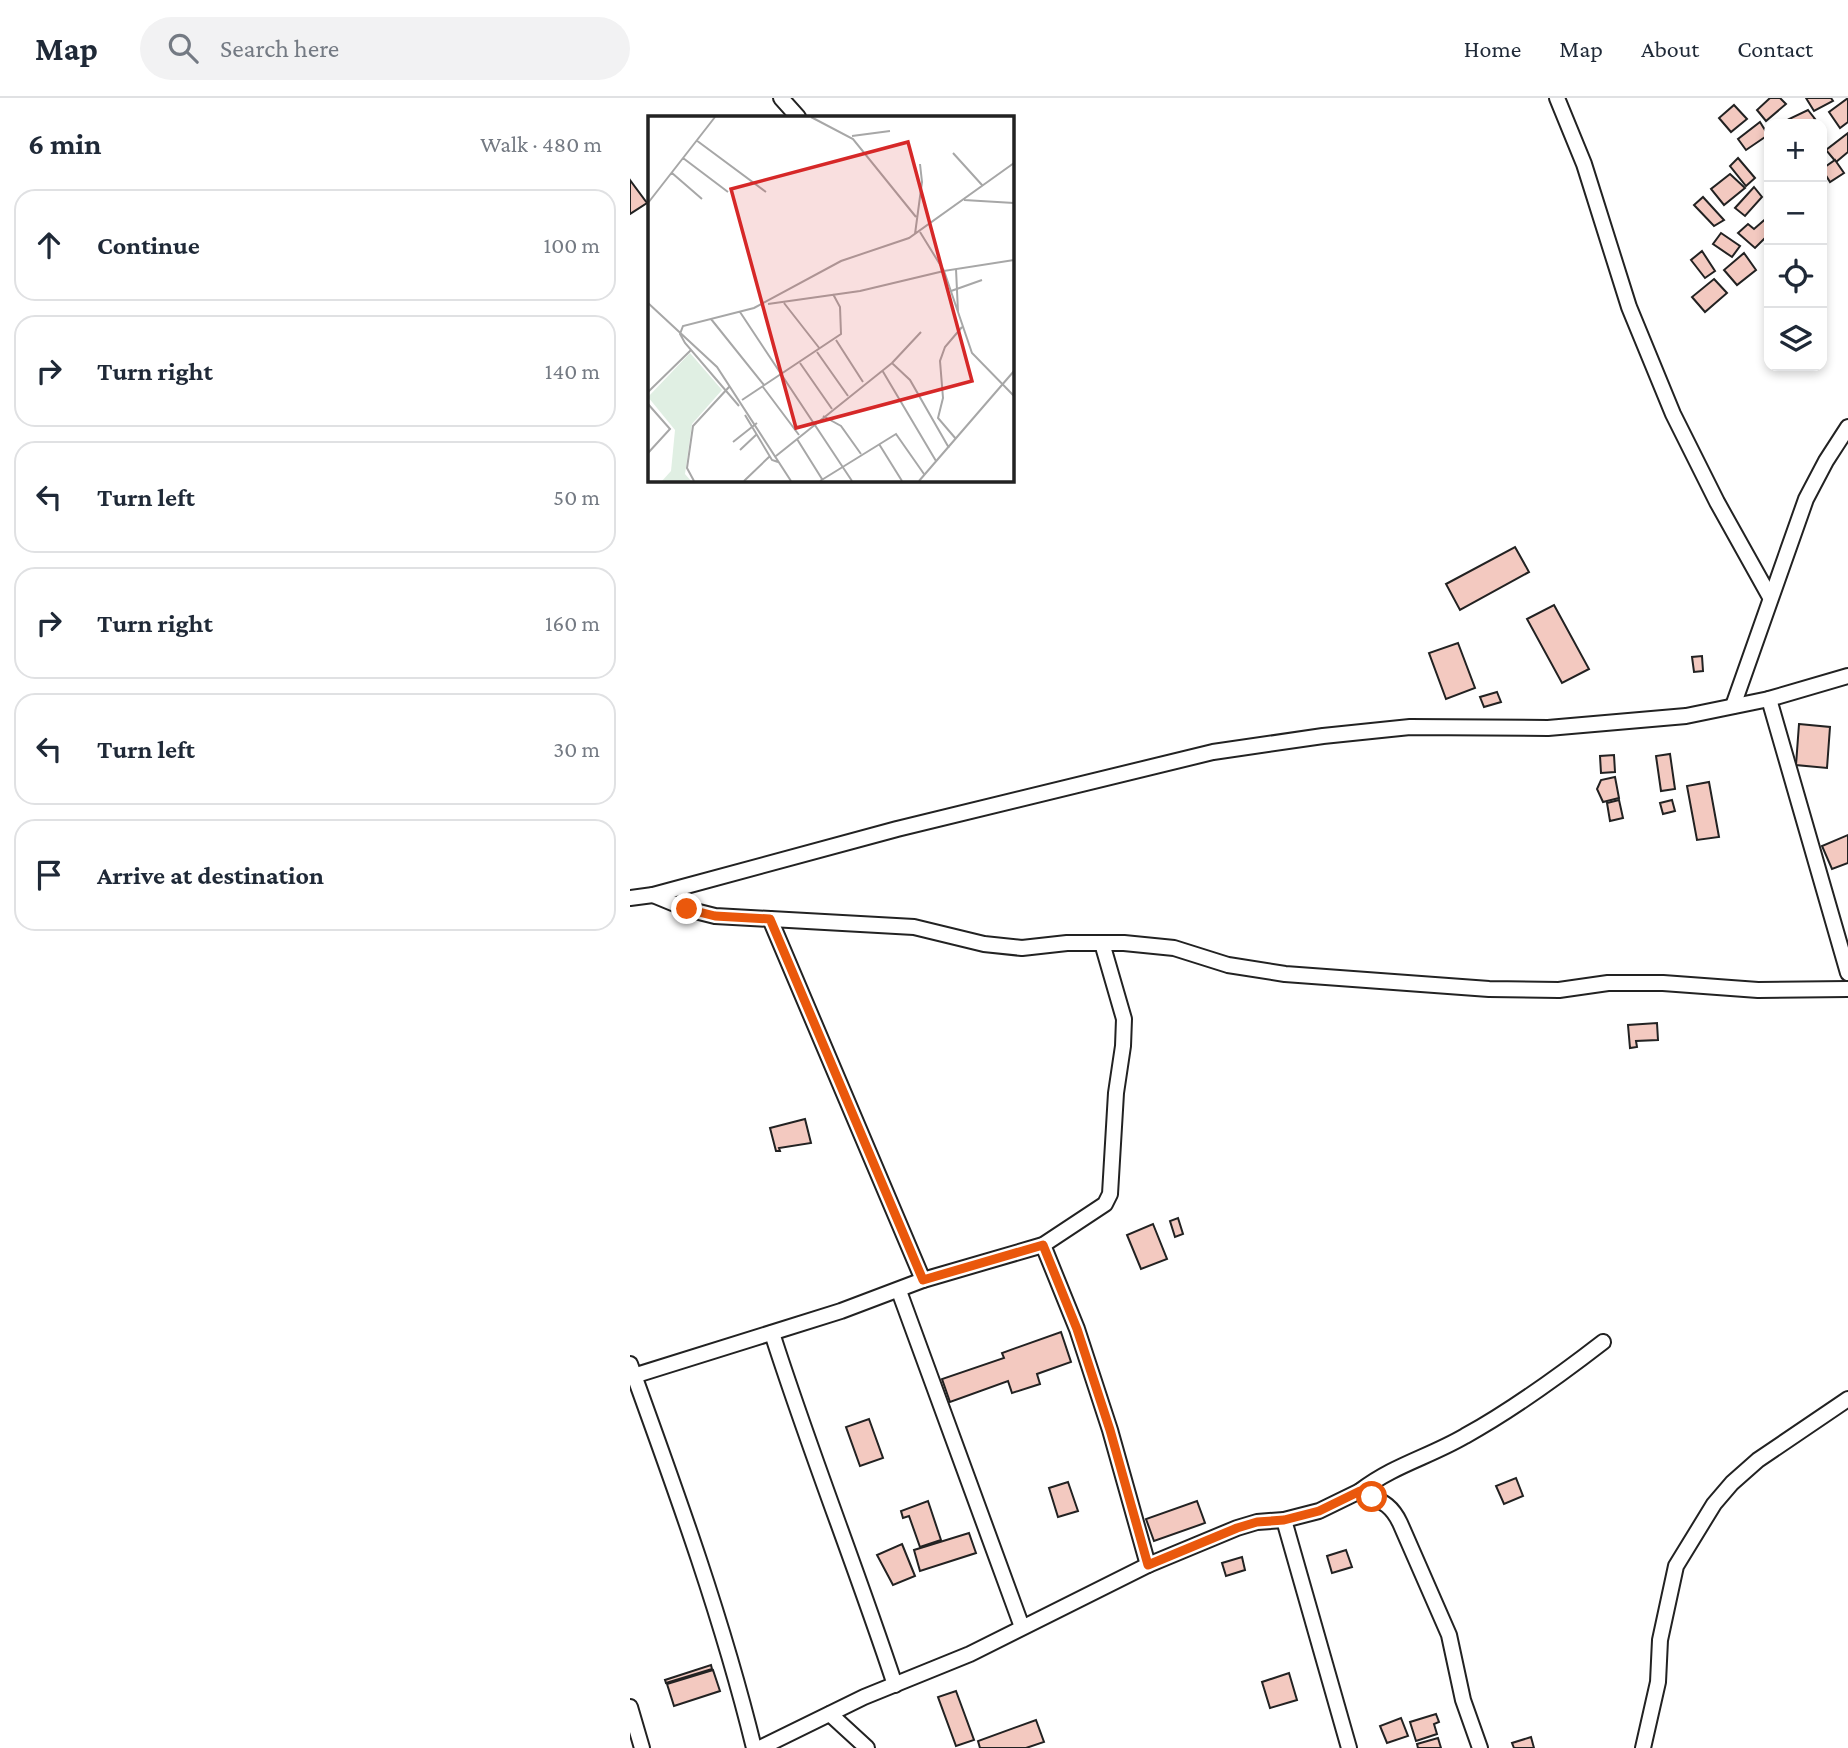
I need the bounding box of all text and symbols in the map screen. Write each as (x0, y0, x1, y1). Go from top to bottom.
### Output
search box (140, 17, 630, 80)
icon: search (164, 29, 202, 67)
text: Map (35, 30, 98, 67)
text: Search here (220, 34, 339, 63)
text: Home (1464, 35, 1521, 62)
text: Map (1559, 35, 1603, 62)
text: About (1641, 35, 1699, 62)
text: Contact (1737, 35, 1813, 62)
inset map (648, 116, 1013, 481)
map controls (1764, 119, 1827, 371)
button: + (1764, 119, 1827, 182)
text: 6 min (28, 127, 101, 160)
text: Walk · 480 m (480, 131, 602, 157)
button: − (1764, 182, 1827, 245)
icon: ahead (30, 226, 68, 264)
text: Continue (97, 231, 200, 260)
text: 100 m (544, 232, 600, 258)
button: locate (1764, 245, 1827, 308)
button: layers (1764, 308, 1827, 371)
icon: right (30, 352, 68, 390)
text: Turn right (97, 357, 213, 386)
text: 140 m (545, 358, 600, 384)
icon: left (30, 478, 68, 516)
text: Turn left (97, 483, 195, 512)
text: 50 m (553, 484, 600, 510)
icon: right (30, 604, 68, 642)
text: Turn right (97, 609, 213, 638)
text: 160 m (545, 610, 600, 636)
icon: left (30, 730, 68, 768)
text: Turn left (97, 735, 195, 764)
text: 30 m (553, 736, 600, 762)
icon: arrive (30, 856, 68, 894)
text: Arrive at destination (97, 861, 324, 890)
route end (671, 893, 702, 924)
route start (1356, 1481, 1387, 1512)

